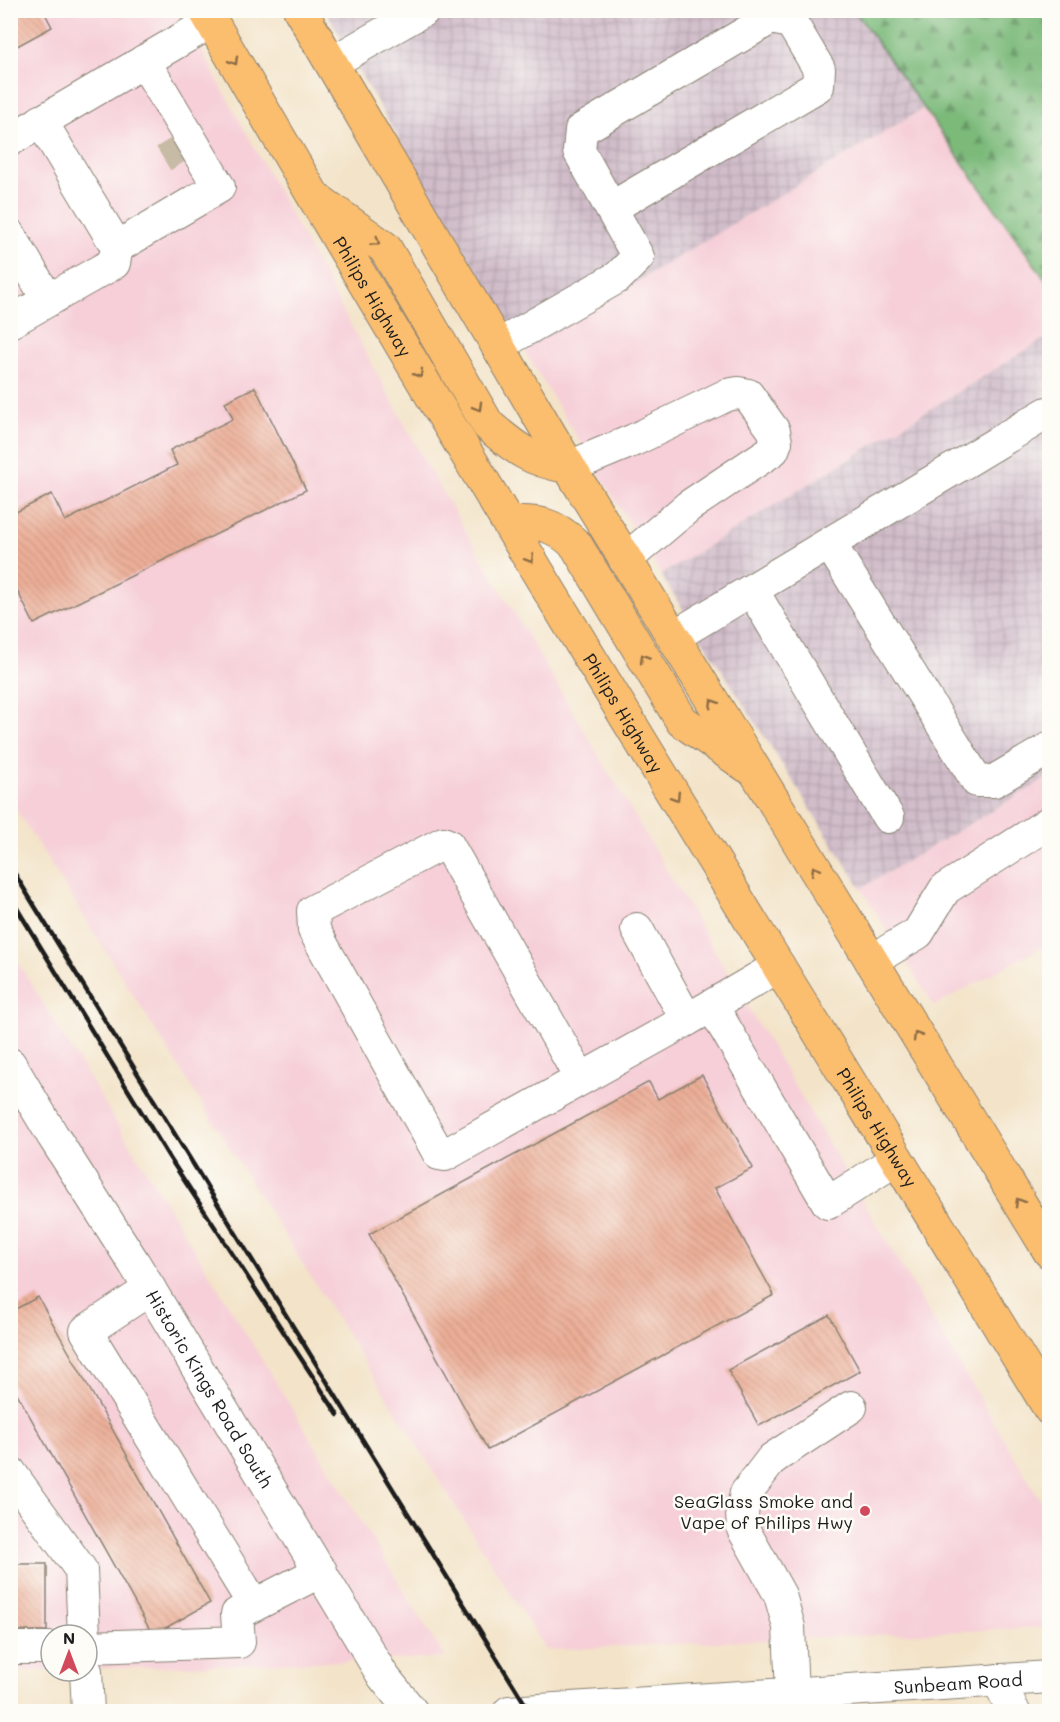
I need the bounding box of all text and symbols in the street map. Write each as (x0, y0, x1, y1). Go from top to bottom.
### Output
one-way arrow (227, 55, 239, 65)
street label: Philips Highway (328, 232, 418, 361)
one-way arrow (370, 235, 381, 246)
one-way arrow (411, 368, 423, 378)
one-way arrow (471, 401, 482, 411)
one-way arrow (523, 553, 535, 563)
street label: Philips Highway (578, 649, 669, 777)
one-way arrow (639, 654, 651, 664)
one-way arrow (709, 699, 721, 709)
one-way arrow (668, 791, 680, 801)
one-way arrow (811, 866, 823, 876)
one-way arrow (913, 1032, 925, 1042)
street label: Philips Highway (832, 1063, 923, 1191)
one-way arrow (1014, 1198, 1026, 1208)
street label: Historic Kings Road South (141, 1285, 279, 1492)
place label: SeaGlass Smoke and Vape of Philips Hwy (674, 1489, 853, 1534)
marker: SeaGlass Smoke and Vape of Philips Hwy (858, 1504, 872, 1518)
north arrow (39, 1623, 99, 1683)
text: N (63, 1627, 75, 1648)
street label: Sunbeam Road (893, 1667, 1023, 1699)

